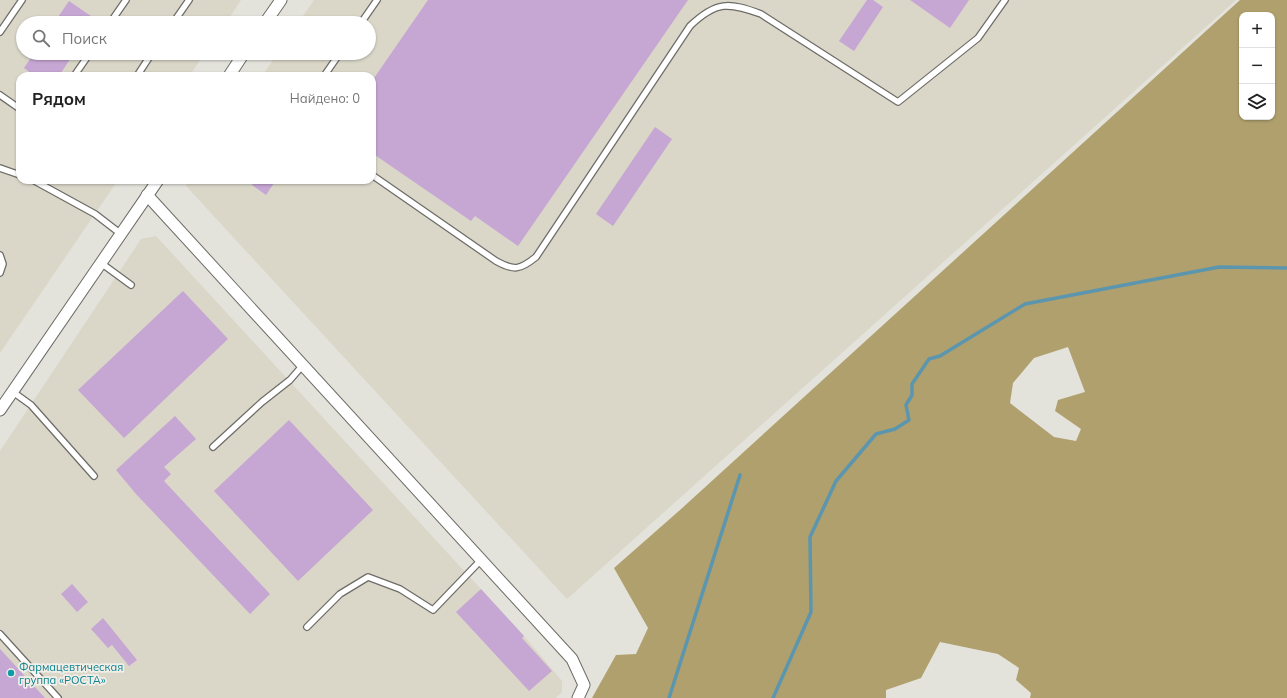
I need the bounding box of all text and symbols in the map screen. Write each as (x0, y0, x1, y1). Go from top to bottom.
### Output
map controls (1239, 12, 1275, 120)
button: + (1239, 12, 1275, 48)
search box (16, 16, 376, 60)
icon: search (30, 27, 52, 49)
text: Поиск (62, 29, 107, 48)
button: − (1239, 48, 1275, 84)
button: layers (1239, 84, 1275, 120)
text: Рядом (32, 88, 86, 109)
text: Найдено: 0 (290, 90, 360, 106)
place label: Фармацевтическая группа «РОСТА» (19, 660, 123, 687)
marker: Фармацевтическая группа «РОСТА» (6, 668, 16, 678)

